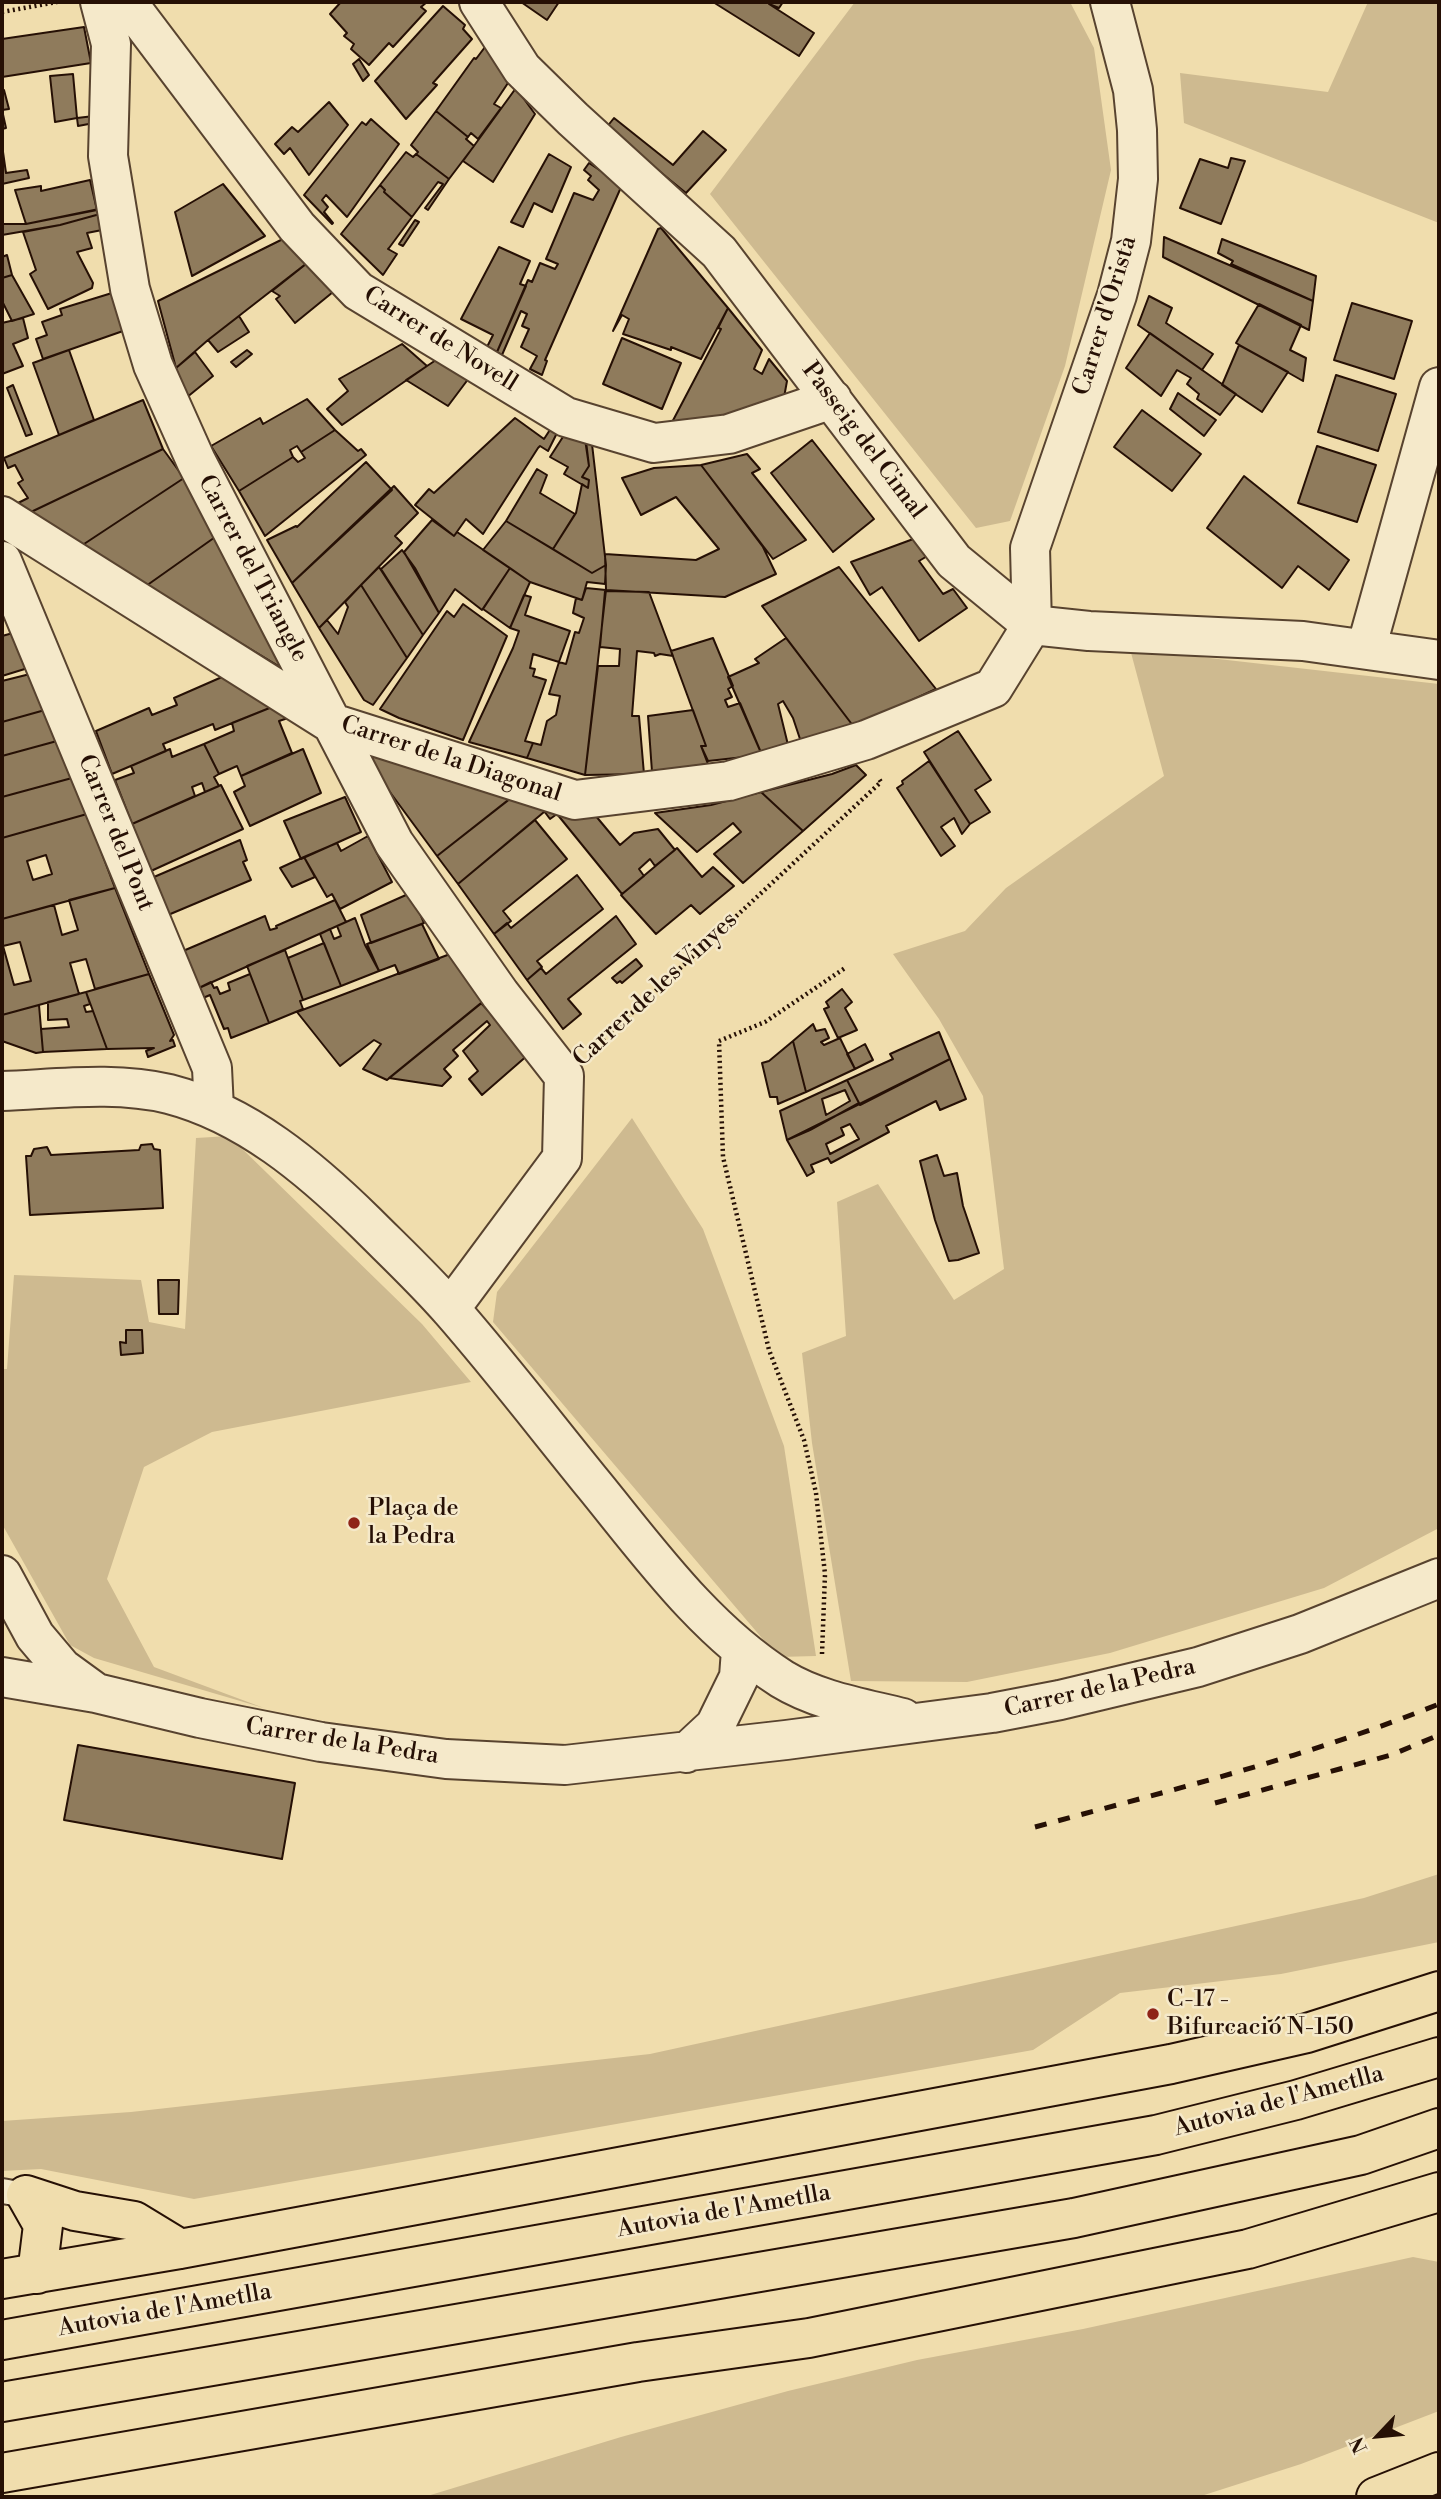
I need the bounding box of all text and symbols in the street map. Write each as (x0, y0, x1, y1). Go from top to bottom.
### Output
street label: Carrer d'Oristà (1068, 233, 1144, 399)
street label: Carrer de Novell (358, 281, 522, 399)
street label: Passeig del Cimal (795, 357, 931, 525)
street label: Carrer del Triangle (191, 471, 313, 667)
street label: Carrer de la Diagonal (337, 711, 565, 809)
street label: Carrer del Pont (71, 751, 159, 915)
street label: Carrer de les Vinyes (568, 906, 744, 1074)
place label: Plaça de la Pedra (368, 1495, 459, 1551)
marker: Plaça de la Pedra (346, 1515, 362, 1531)
street label: Carrer de la Pedra (1002, 1653, 1198, 1725)
street label: Carrer de la Pedra (243, 1713, 441, 1771)
place label: C-17 - Bifurcació N-150 (1167, 1986, 1354, 2042)
marker: C-17 - Bifurcació N-150 (1145, 2006, 1161, 2022)
street label: Autovia de l'Ametlla (1171, 2060, 1387, 2144)
street label: Autovia de l'Ametlla (615, 2179, 833, 2245)
street label: Autovia de l'Ametlla (56, 2278, 274, 2344)
north arrow (1343, 2401, 1413, 2471)
text: N (1345, 2433, 1373, 2457)

